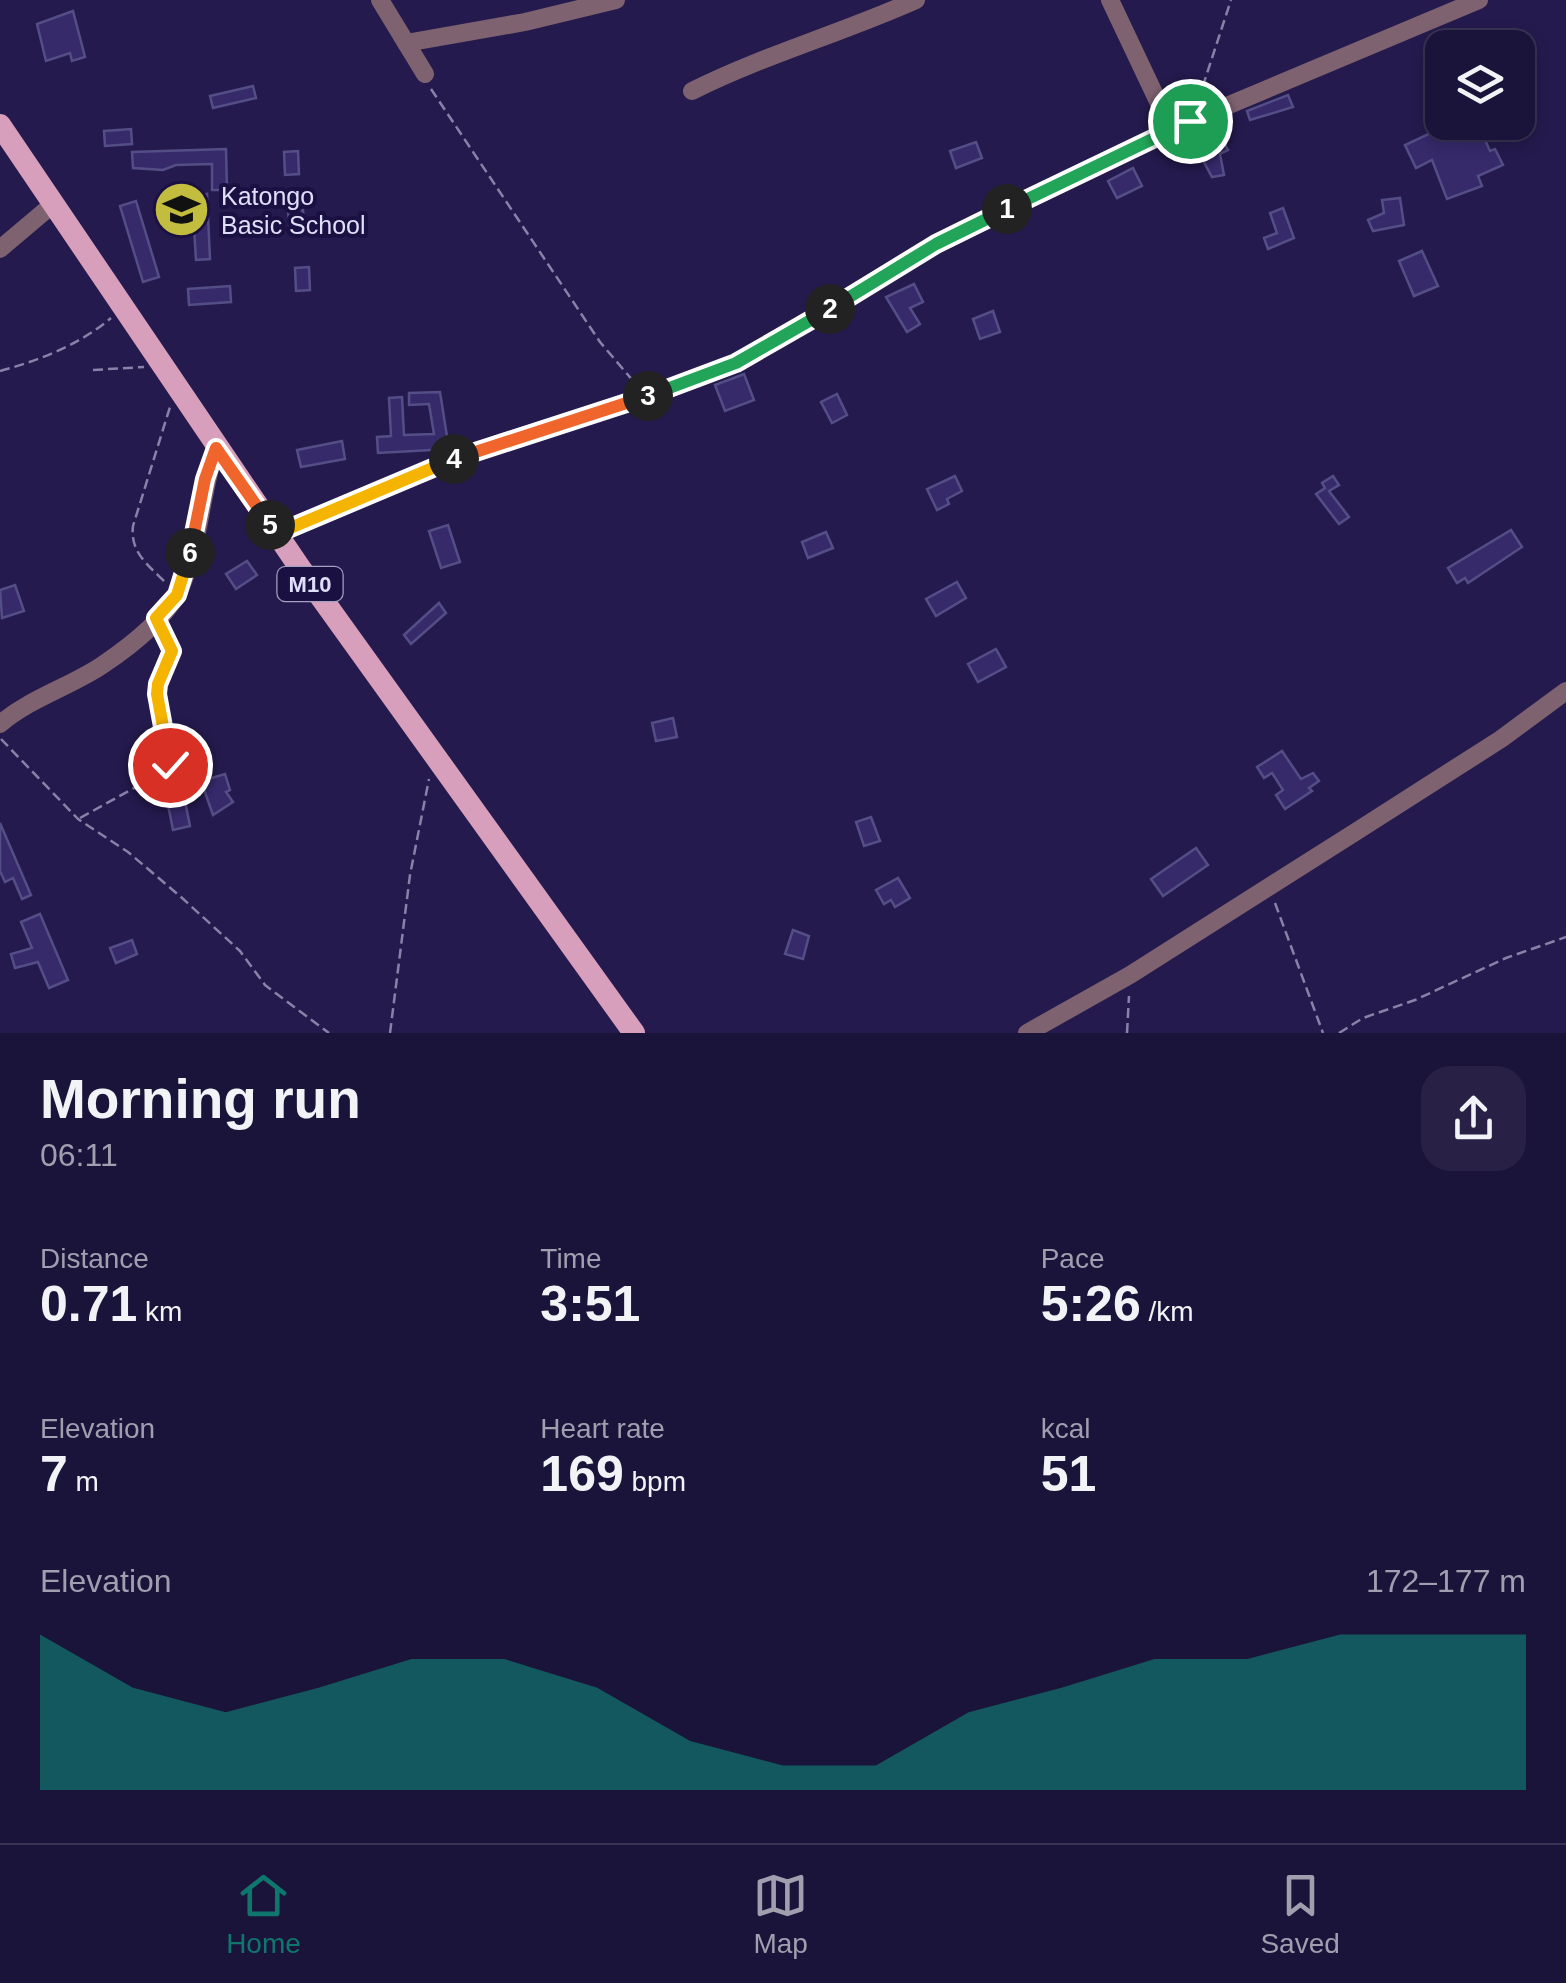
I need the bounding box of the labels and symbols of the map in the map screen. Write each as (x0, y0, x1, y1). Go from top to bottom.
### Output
pin (1148, 79, 1233, 164)
school or university icon: Katongo Basic School (152, 180, 212, 240)
place label: Katongo Basic School (221, 182, 366, 239)
pin: 1 (982, 184, 1032, 234)
pin: 2 (805, 284, 855, 334)
pin: 3 (623, 371, 673, 421)
pin: 4 (429, 434, 479, 484)
pin: 5 (245, 500, 295, 550)
pin: 6 (165, 528, 215, 578)
road number: M10 (278, 567, 342, 601)
pin (128, 723, 213, 808)

